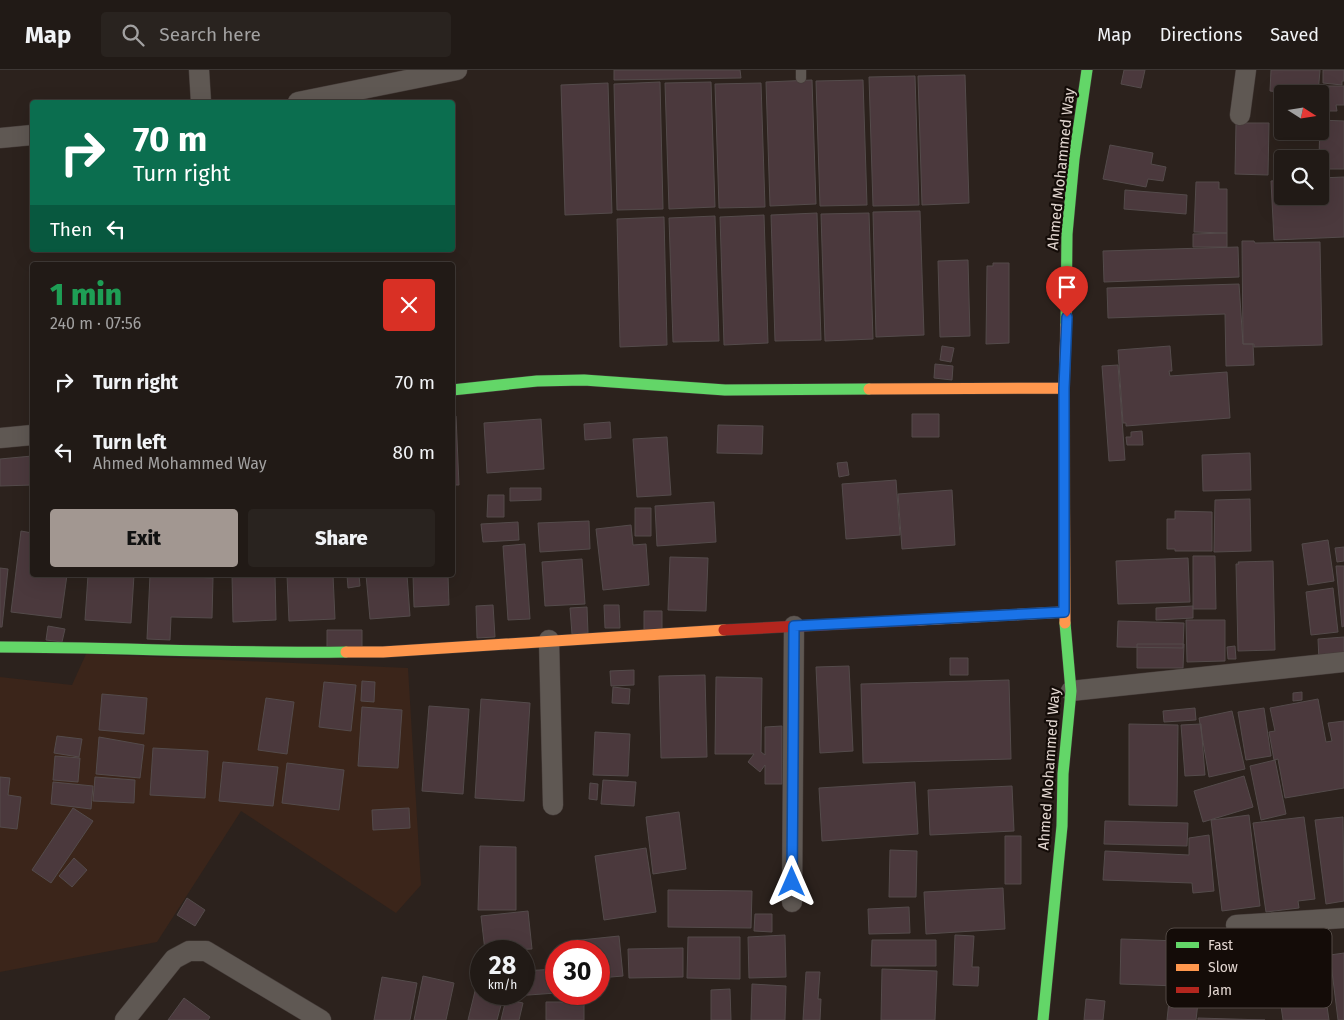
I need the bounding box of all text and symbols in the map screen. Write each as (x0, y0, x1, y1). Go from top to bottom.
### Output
search box (101, 12, 451, 57)
text: Map (25, 21, 71, 49)
icon: search (119, 21, 147, 49)
text: Search here (159, 23, 261, 46)
text: Map (1097, 24, 1132, 46)
text: Directions (1160, 24, 1242, 46)
text: Saved (1270, 24, 1319, 46)
north arrow (1274, 85, 1329, 140)
map controls (1274, 85, 1329, 205)
street label: Ahmed Mohammed Way (1044, 86, 1079, 251)
text: 70 m (133, 118, 207, 160)
icon: right (50, 120, 115, 185)
button: search (1274, 150, 1329, 205)
text: Turn right (133, 160, 230, 187)
icon: left (102, 215, 130, 243)
text: Then (50, 218, 92, 241)
pin (1046, 266, 1088, 317)
icon: arrive (1053, 273, 1081, 301)
text: 1 min (50, 277, 122, 313)
button: close (383, 279, 435, 331)
text: 240 m · 07:56 (50, 314, 141, 333)
icon: right (50, 368, 78, 396)
text: Turn right (93, 371, 178, 394)
text: 70 m (395, 371, 435, 394)
text: Turn left (93, 431, 167, 454)
icon: left (50, 438, 78, 466)
text: 80 m (393, 441, 435, 464)
text: Ahmed Mohammed Way (93, 454, 267, 473)
button: Exit (50, 509, 238, 567)
button: Share (248, 509, 435, 567)
street label: Ahmed Mohammed Way (1034, 687, 1064, 851)
position arrow (765, 855, 817, 907)
legend (1166, 928, 1332, 1008)
text: Fast (1208, 937, 1234, 954)
speed limit sign: 30 (545, 940, 610, 1005)
text: 28 (489, 951, 516, 981)
text: Slow (1208, 959, 1238, 976)
text: km/h (488, 978, 517, 992)
text: Jam (1208, 982, 1232, 999)

